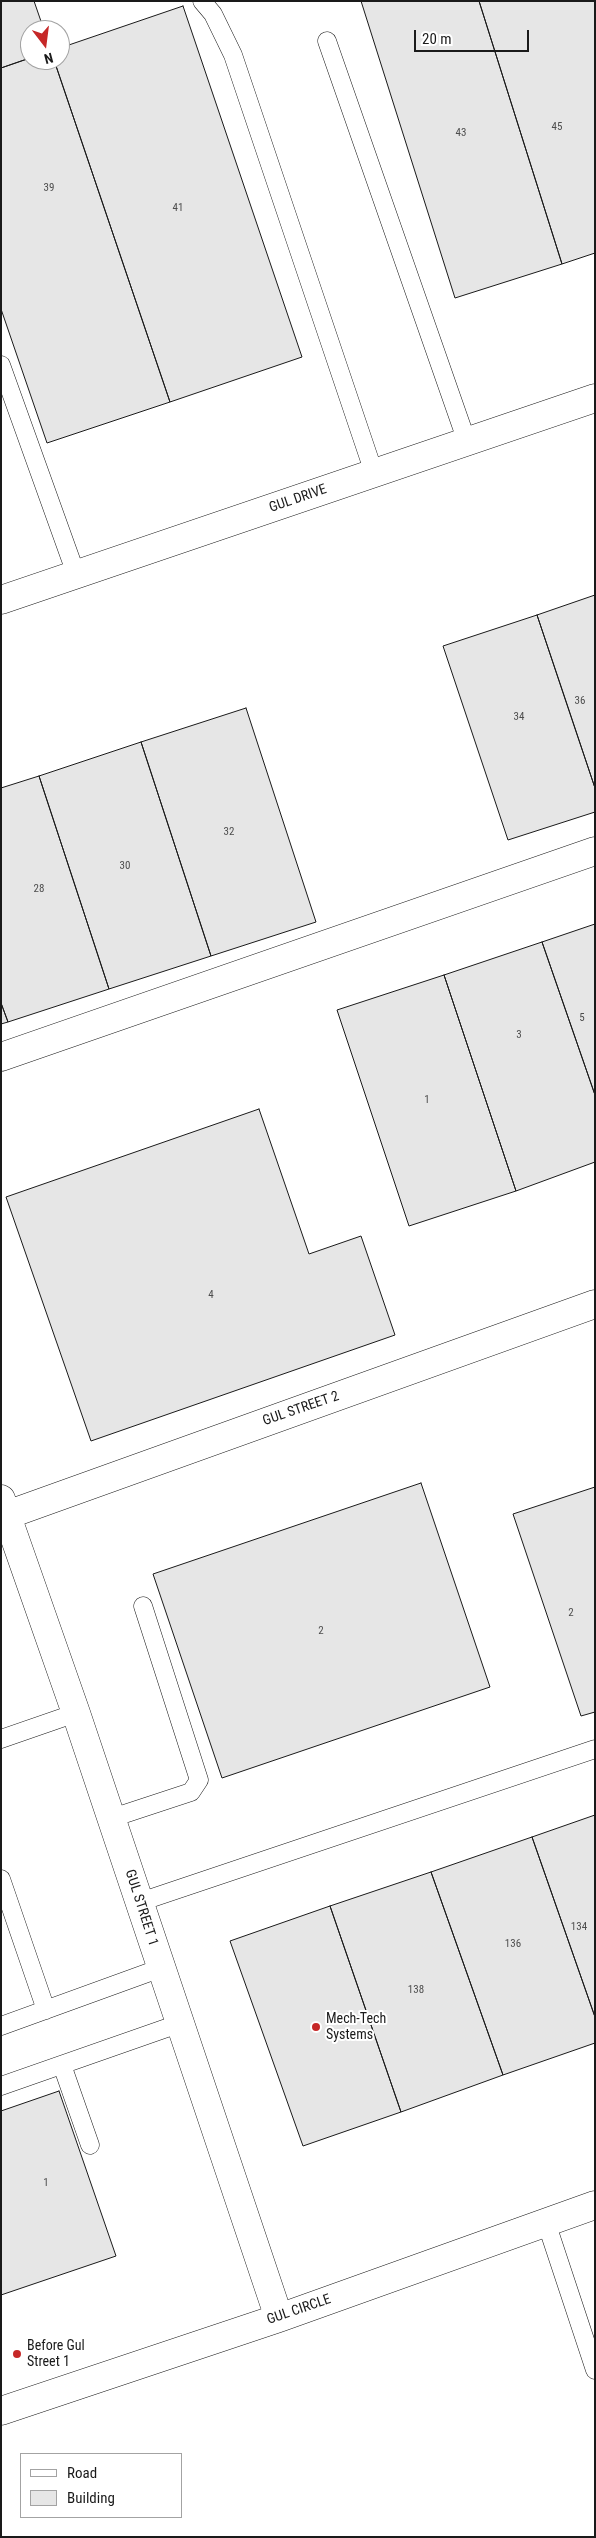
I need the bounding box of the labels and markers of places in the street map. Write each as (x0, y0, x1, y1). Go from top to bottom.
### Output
place label: Mech-Tech Systems (326, 2011, 386, 2044)
marker: Mech-Tech Systems (310, 2021, 322, 2033)
place label: Before Gul Street 1 (27, 2338, 85, 2370)
marker: Before Gul Street 1 (11, 2348, 23, 2360)

